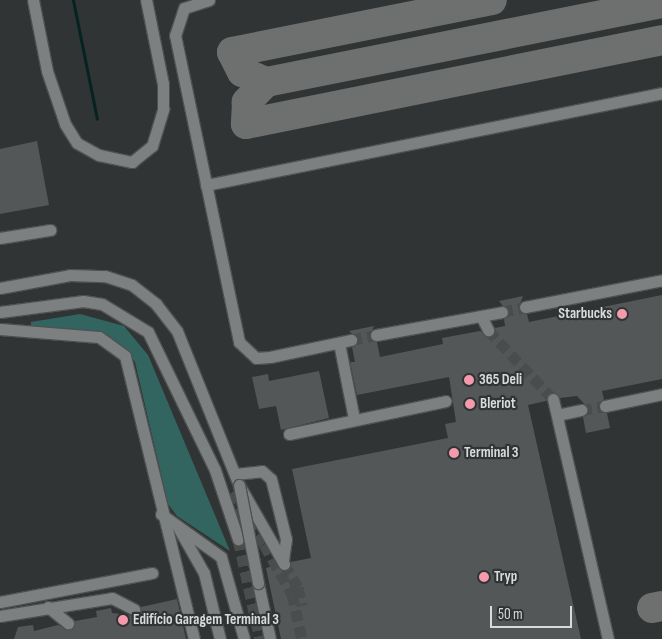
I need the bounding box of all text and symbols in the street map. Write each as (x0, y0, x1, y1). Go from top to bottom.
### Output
place label: Starbucks (558, 305, 612, 323)
marker: Starbucks (616, 308, 628, 320)
place label: 365 Deli (479, 371, 522, 389)
marker: 365 Deli (463, 374, 475, 386)
place label: Bleriot (480, 395, 516, 413)
marker: Bleriot (464, 398, 476, 410)
place label: Terminal 3 (464, 444, 519, 462)
marker: Terminal 3 (448, 447, 460, 459)
place label: Tryp (494, 568, 517, 586)
marker: Tryp (478, 571, 490, 583)
scale bar (492, 596, 574, 628)
text: 50 m (498, 605, 523, 624)
place label: Edifício Garagem Terminal 3 (133, 611, 279, 629)
marker: Edifício Garagem Terminal 3 (117, 614, 129, 626)

